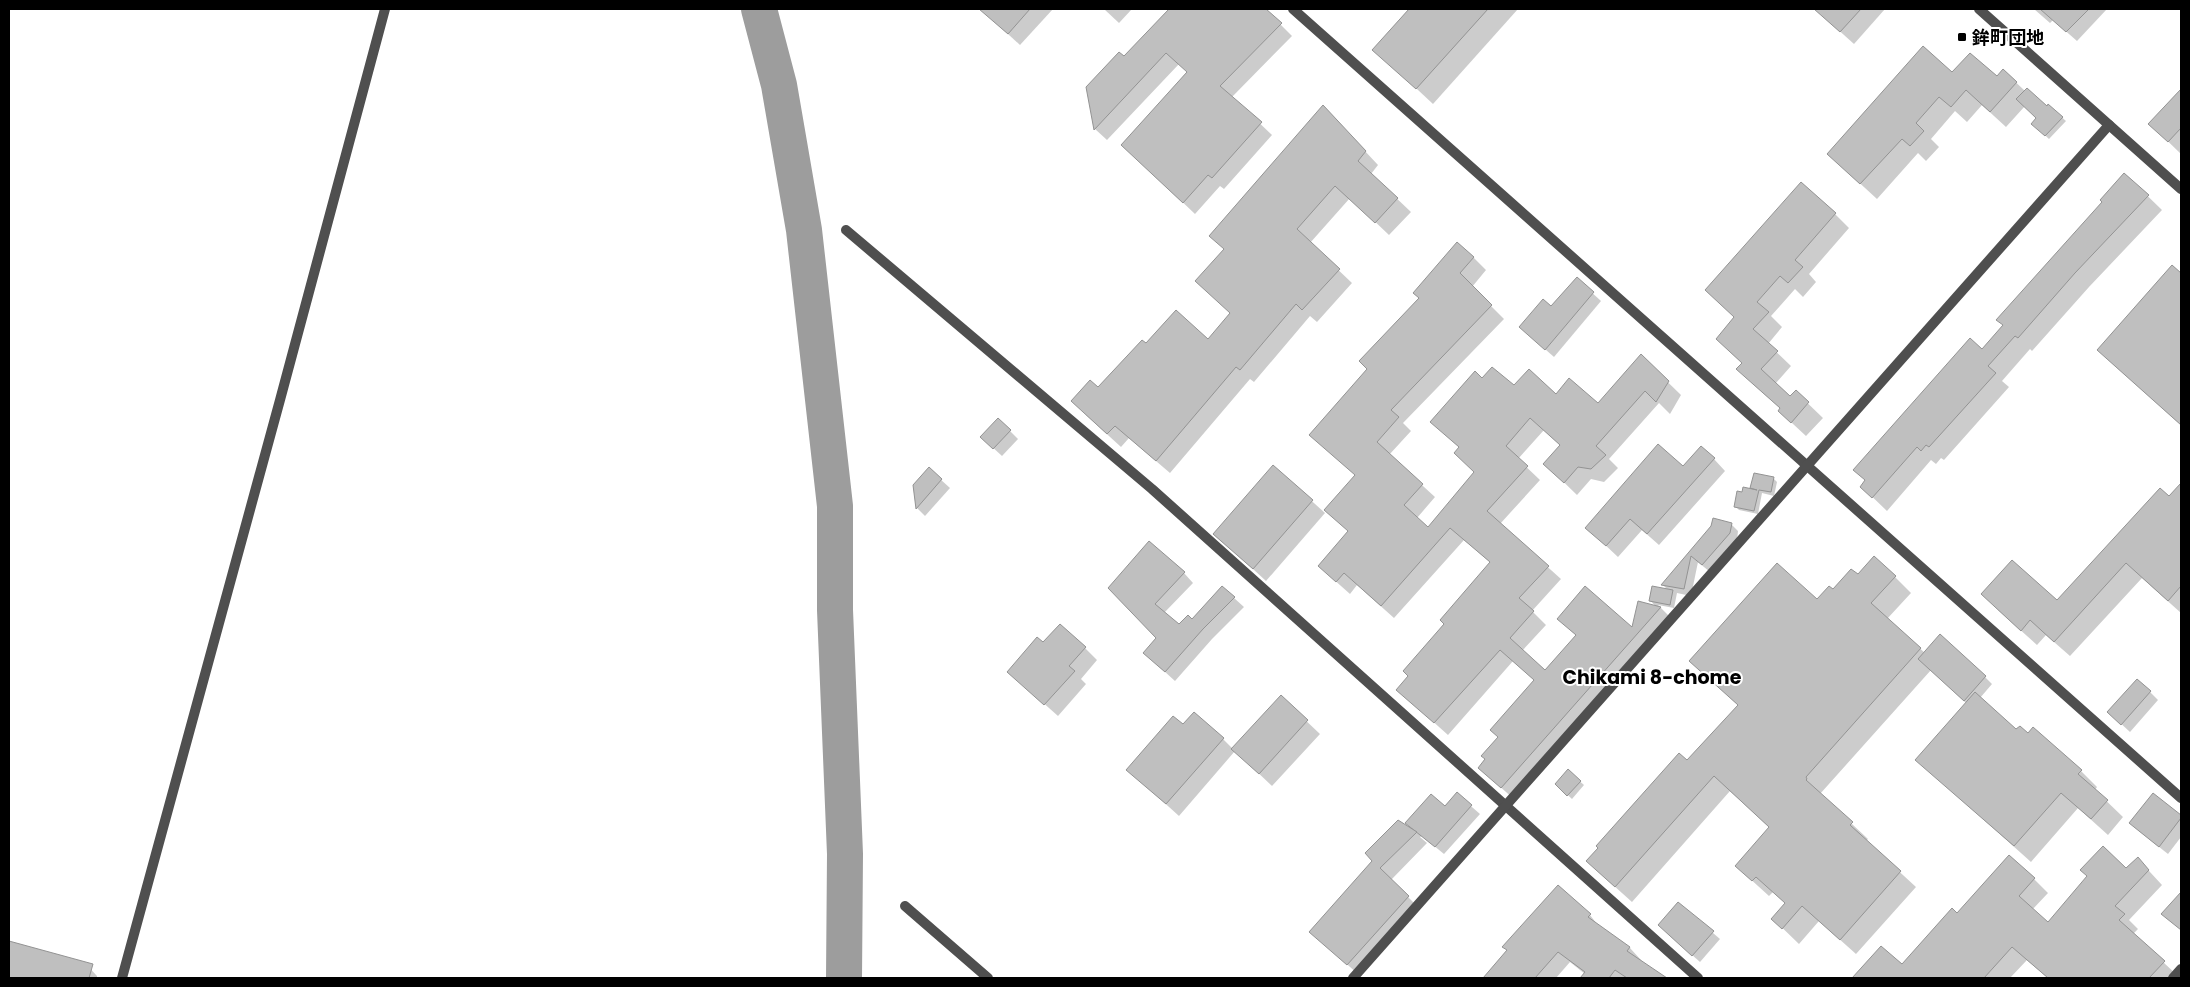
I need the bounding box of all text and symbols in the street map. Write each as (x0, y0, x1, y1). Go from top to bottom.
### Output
place label: 鉾町団地 (1971, 25, 2044, 50)
marker: 鉾町団地 (1956, 31, 1968, 43)
district label: Chikami 8-chome (1563, 664, 1742, 691)

